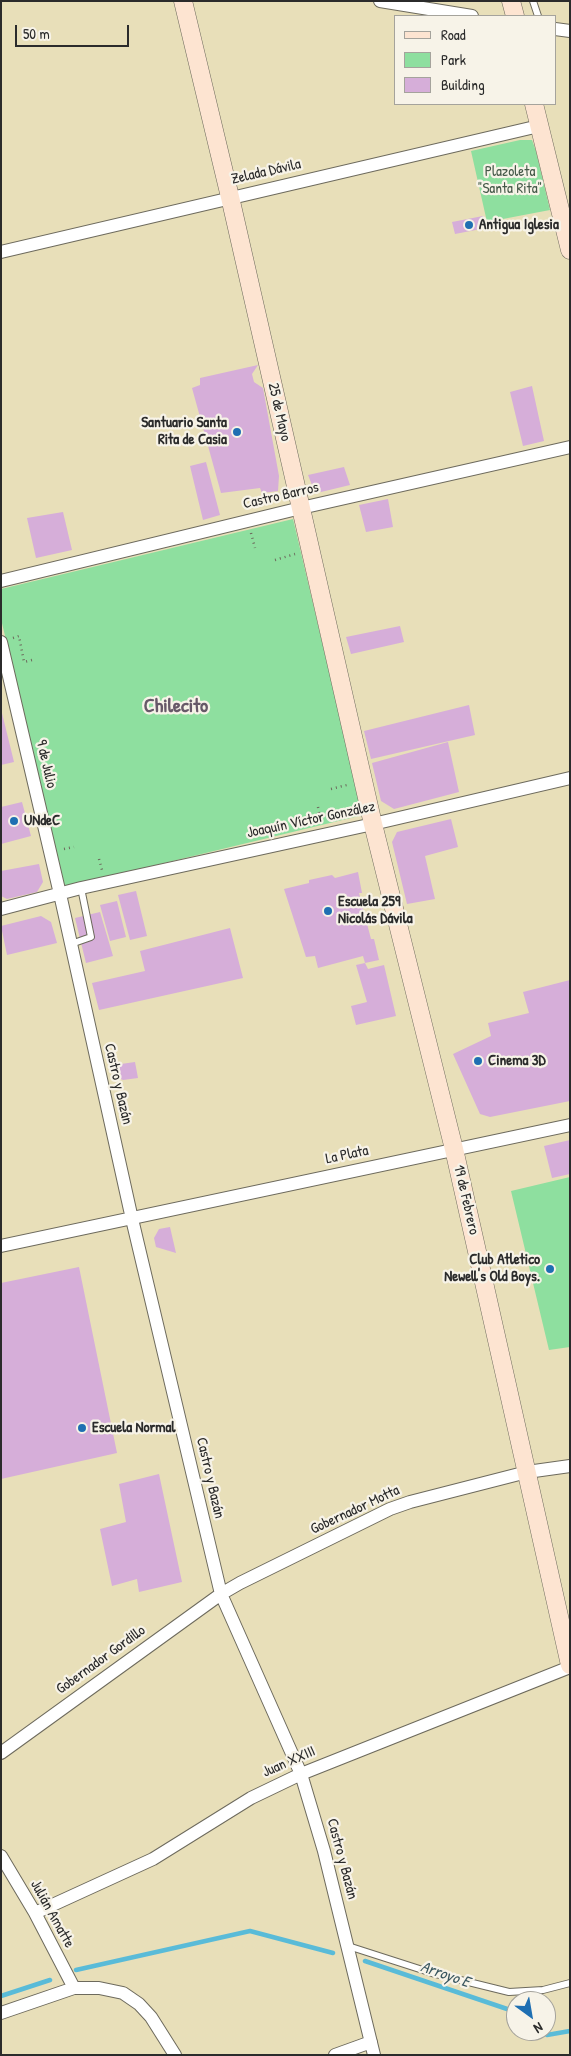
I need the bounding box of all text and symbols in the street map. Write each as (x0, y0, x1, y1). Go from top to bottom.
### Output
scale bar (18, 15, 131, 47)
legend (394, 15, 556, 105)
text: 50 m (23, 23, 50, 44)
text: Road (441, 24, 466, 45)
text: Park (441, 49, 466, 70)
text: Building (441, 74, 485, 95)
street label: Zelada Dávila (229, 155, 303, 189)
park label: Plazoleta "Santa Rita" (478, 163, 542, 198)
place label: Antigua Iglesia (479, 216, 559, 234)
marker: Antigua Iglesia (463, 219, 475, 231)
street label: 25 de Mayo (264, 381, 294, 443)
place label: Santuario Santa Rita de Casia (141, 414, 227, 449)
marker: Santuario Santa Rita de Casia (231, 426, 243, 438)
street label: Castro Barros (241, 479, 321, 513)
district label: Chilecito (144, 695, 208, 719)
street label: 9 de Julio (32, 738, 60, 790)
street label: Joaquín Víctor González (245, 798, 377, 842)
place label: UNdeC (24, 812, 60, 830)
marker: UNdeC (8, 815, 20, 827)
place label: Escuela 259 Nicolás Dávila (338, 893, 413, 928)
marker: Escuela 259 Nicolás Dávila (322, 905, 334, 917)
street label: Castro y Bazán (100, 1042, 136, 1126)
place label: Cinema 3D (488, 1052, 546, 1070)
marker: Cinema 3D (472, 1055, 484, 1067)
street label: La Plata (324, 1142, 370, 1168)
street label: 19 de Febrero (449, 1163, 483, 1237)
place label: Club Atletico Newell's Old Boys. (444, 1251, 540, 1286)
marker: Club Atletico Newell's Old Boys. (544, 1263, 556, 1275)
place label: Escuela Normal (92, 1419, 175, 1437)
marker: Escuela Normal (76, 1422, 88, 1434)
street label: Castro y Bazán (192, 1436, 228, 1520)
street label: Gobernador Motta (308, 1482, 402, 1538)
street label: Gobernador Gordillo (53, 1622, 149, 1698)
street label: Juan XXIII (260, 1742, 318, 1782)
street label: Castro y Bazán (323, 1817, 361, 1901)
street label: Julián Amatte (26, 1877, 78, 1951)
water label: Arroyo E (418, 1958, 472, 1992)
north arrow (506, 1991, 556, 2041)
text: N (530, 2018, 547, 2038)

